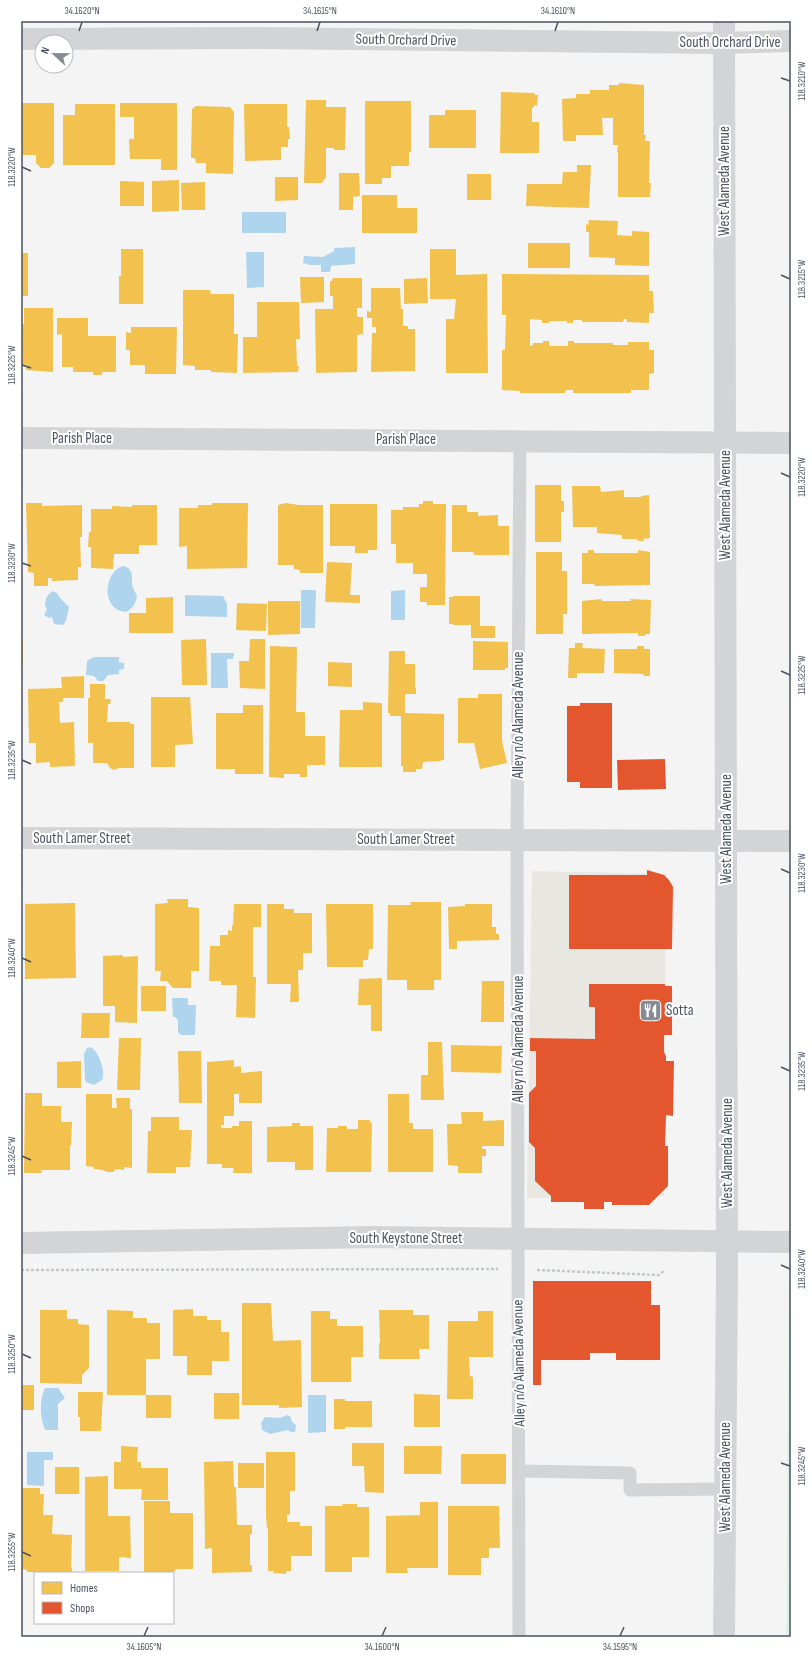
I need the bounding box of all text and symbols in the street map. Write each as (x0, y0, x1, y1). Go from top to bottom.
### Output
text: 34.1620°N (65, 5, 100, 17)
text: 34.1615°N (303, 5, 337, 17)
text: 34.1610°N (541, 5, 575, 17)
street label: South Orchard Drive (355, 30, 457, 50)
street label: South Orchard Drive (680, 33, 780, 52)
north arrow (34, 34, 74, 74)
text: N (38, 45, 52, 56)
text: 118.3210°W (796, 61, 808, 101)
street label: West Alameda Avenue (715, 126, 734, 236)
text: 118.3220°W (6, 147, 18, 187)
text: 118.3215°W (796, 259, 808, 298)
text: 118.3225°W (6, 345, 18, 385)
street label: Parish Place (52, 429, 112, 448)
street label: Parish Place (376, 430, 436, 449)
street label: West Alameda Avenue (716, 450, 735, 560)
text: 118.3220°W (796, 457, 808, 497)
text: 118.3230°W (6, 543, 18, 583)
street label: Alley n/o Alameda Avenue (509, 652, 528, 779)
text: 118.3225°W (796, 655, 808, 695)
text: 118.3235°W (6, 740, 18, 780)
street label: West Alameda Avenue (717, 774, 736, 884)
street label: South Lamer Street (33, 829, 131, 848)
street label: South Lamer Street (357, 830, 455, 849)
text: 118.3230°W (796, 853, 808, 893)
text: 118.3240°W (6, 938, 18, 978)
street label: Alley n/o Alameda Avenue (509, 976, 528, 1103)
restaurant icon: Sotta (638, 997, 664, 1023)
place label: Sotta (666, 1001, 694, 1020)
text: 118.3235°W (796, 1051, 808, 1091)
street label: West Alameda Avenue (718, 1098, 737, 1208)
text: 118.3245°W (6, 1136, 18, 1176)
street label: South Keystone Street (349, 1229, 463, 1248)
text: 118.3240°W (796, 1249, 808, 1289)
street label: Alley n/o Alameda Avenue (508, 1299, 530, 1428)
text: 118.3250°W (6, 1334, 18, 1374)
street label: West Alameda Avenue (716, 1422, 735, 1532)
text: 118.3245°W (796, 1446, 808, 1486)
text: 118.3255°W (6, 1532, 18, 1572)
legend (34, 1572, 174, 1624)
text: Homes (70, 1581, 98, 1596)
text: Shops (70, 1601, 95, 1616)
text: 34.1605°N (127, 1641, 161, 1653)
text: 34.1600°N (364, 1641, 400, 1653)
text: 34.1595°N (603, 1641, 637, 1653)

